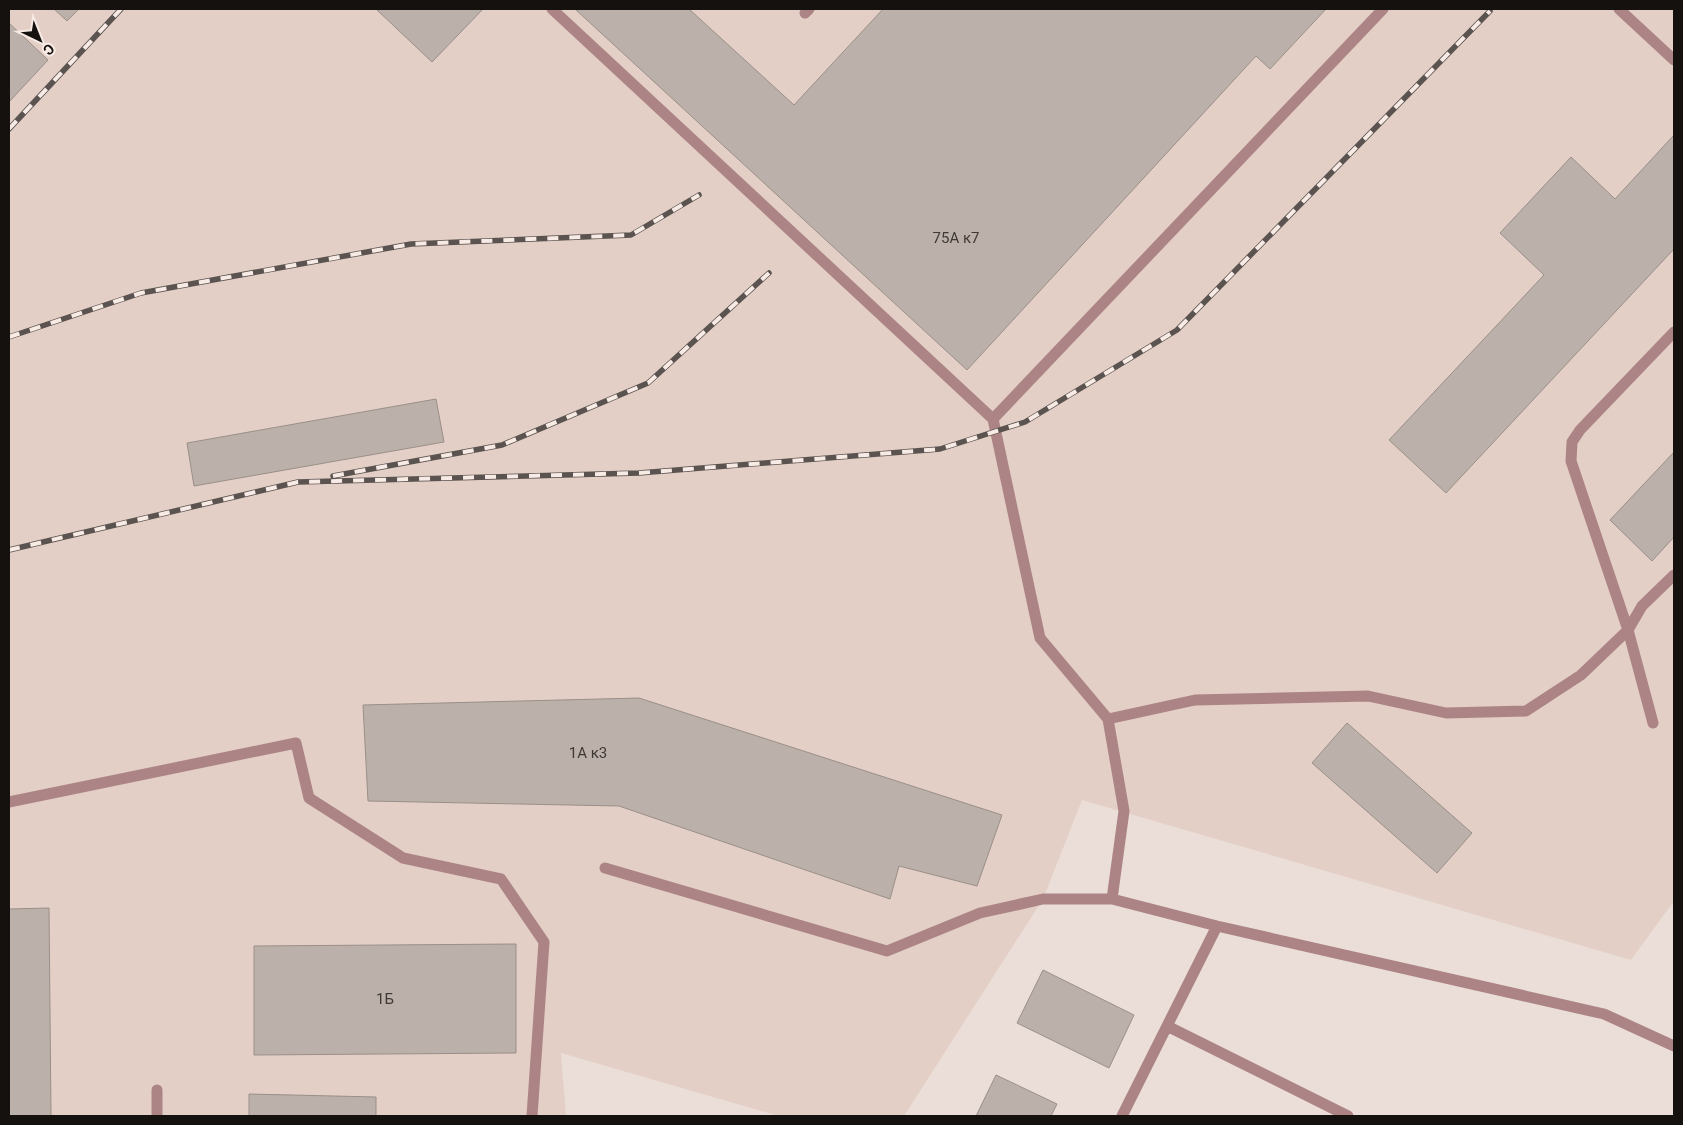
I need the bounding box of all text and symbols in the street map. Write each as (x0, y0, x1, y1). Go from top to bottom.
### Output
north arrow (15, 15, 65, 65)
text: С (40, 41, 58, 58)
house number: 75А к7 (933, 229, 979, 247)
house number: 1А к3 (569, 744, 607, 762)
house number: 1Б (376, 990, 394, 1008)

